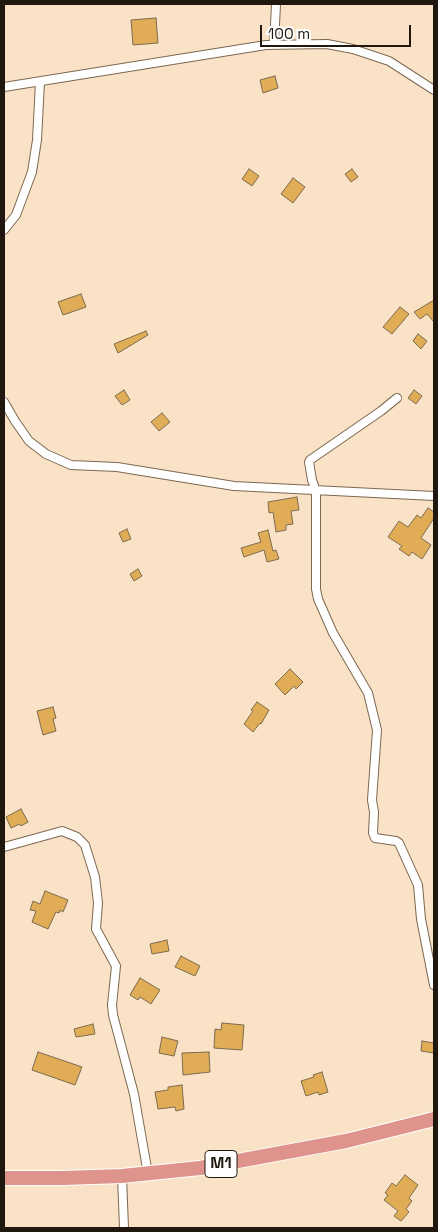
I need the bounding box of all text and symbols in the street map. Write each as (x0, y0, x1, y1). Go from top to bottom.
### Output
scale bar (263, 15, 414, 47)
text: 100 m (268, 24, 310, 43)
road number: M1 (205, 1150, 237, 1178)

